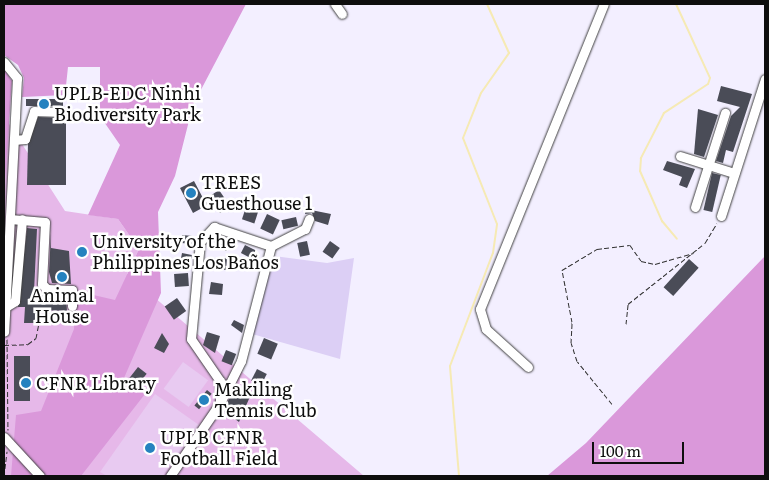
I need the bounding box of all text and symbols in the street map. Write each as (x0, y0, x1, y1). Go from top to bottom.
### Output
place label: UPLB-EDC Ninhi Biodiversity Park (54, 83, 201, 126)
marker: UPLB-EDC Ninhi Biodiversity Park (38, 98, 50, 110)
place label: TREES Guesthouse 1 (201, 172, 312, 214)
marker: TREES Guesthouse 1 (185, 187, 197, 199)
place label: University of the Philippines Los Baños (92, 231, 279, 274)
marker: University of the Philippines Los Baños (76, 246, 88, 258)
marker: Animal House (56, 271, 68, 283)
place label: Animal House (30, 285, 94, 328)
place label: CFNR Library (36, 372, 156, 394)
marker: CFNR Library (20, 377, 32, 389)
place label: Makiling Tennis Club (214, 379, 317, 422)
marker: Makiling Tennis Club (198, 394, 210, 406)
place label: UPLB CFNR Football Field (160, 427, 278, 469)
scale bar (594, 432, 686, 464)
text: 100 m (600, 439, 641, 462)
marker: UPLB CFNR Football Field (144, 442, 156, 454)

